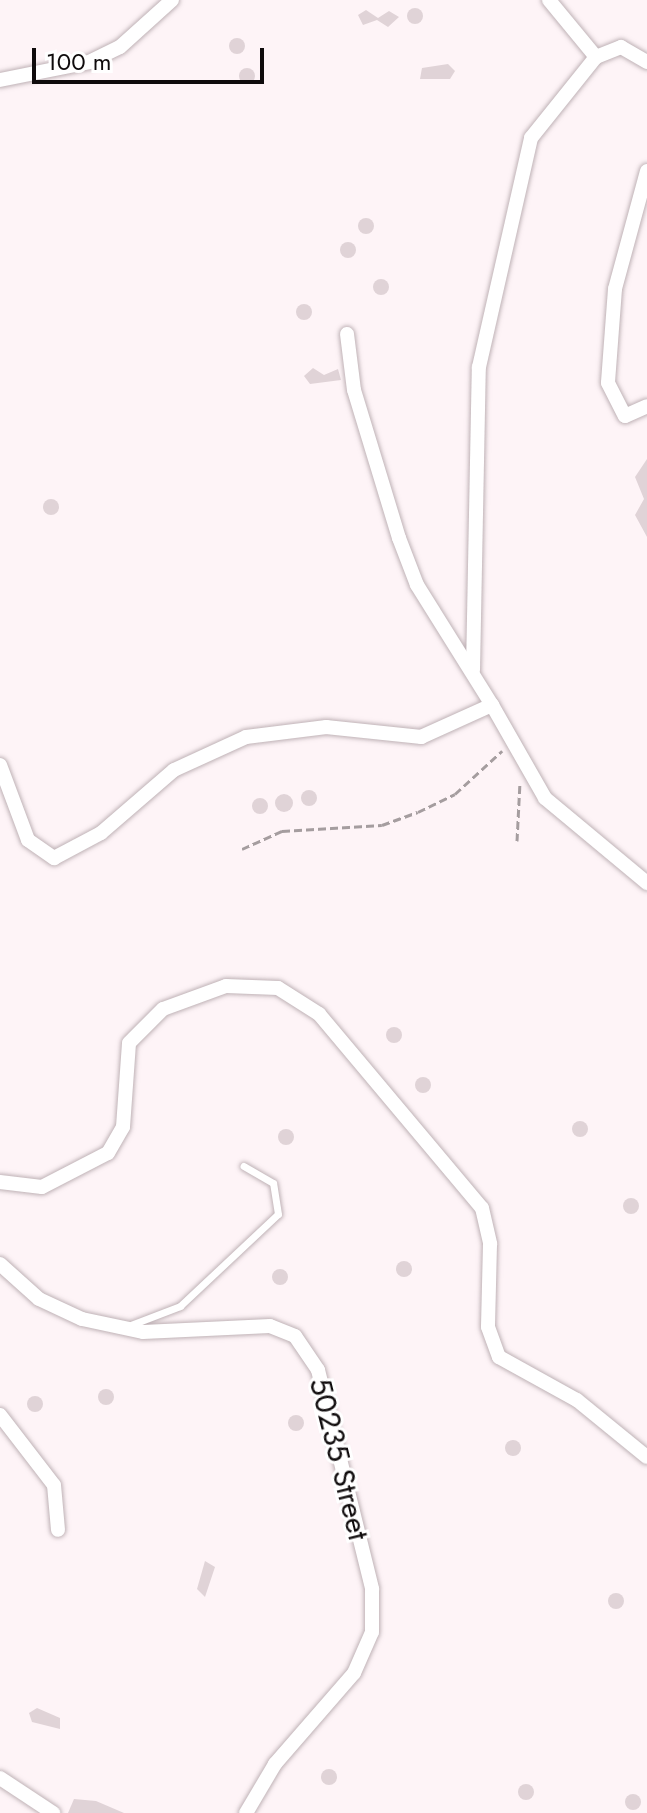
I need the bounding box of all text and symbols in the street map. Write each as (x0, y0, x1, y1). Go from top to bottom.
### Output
scale bar (36, 32, 268, 82)
text: 100 m (46, 44, 112, 79)
street label: 50235 Street (301, 1374, 377, 1544)

